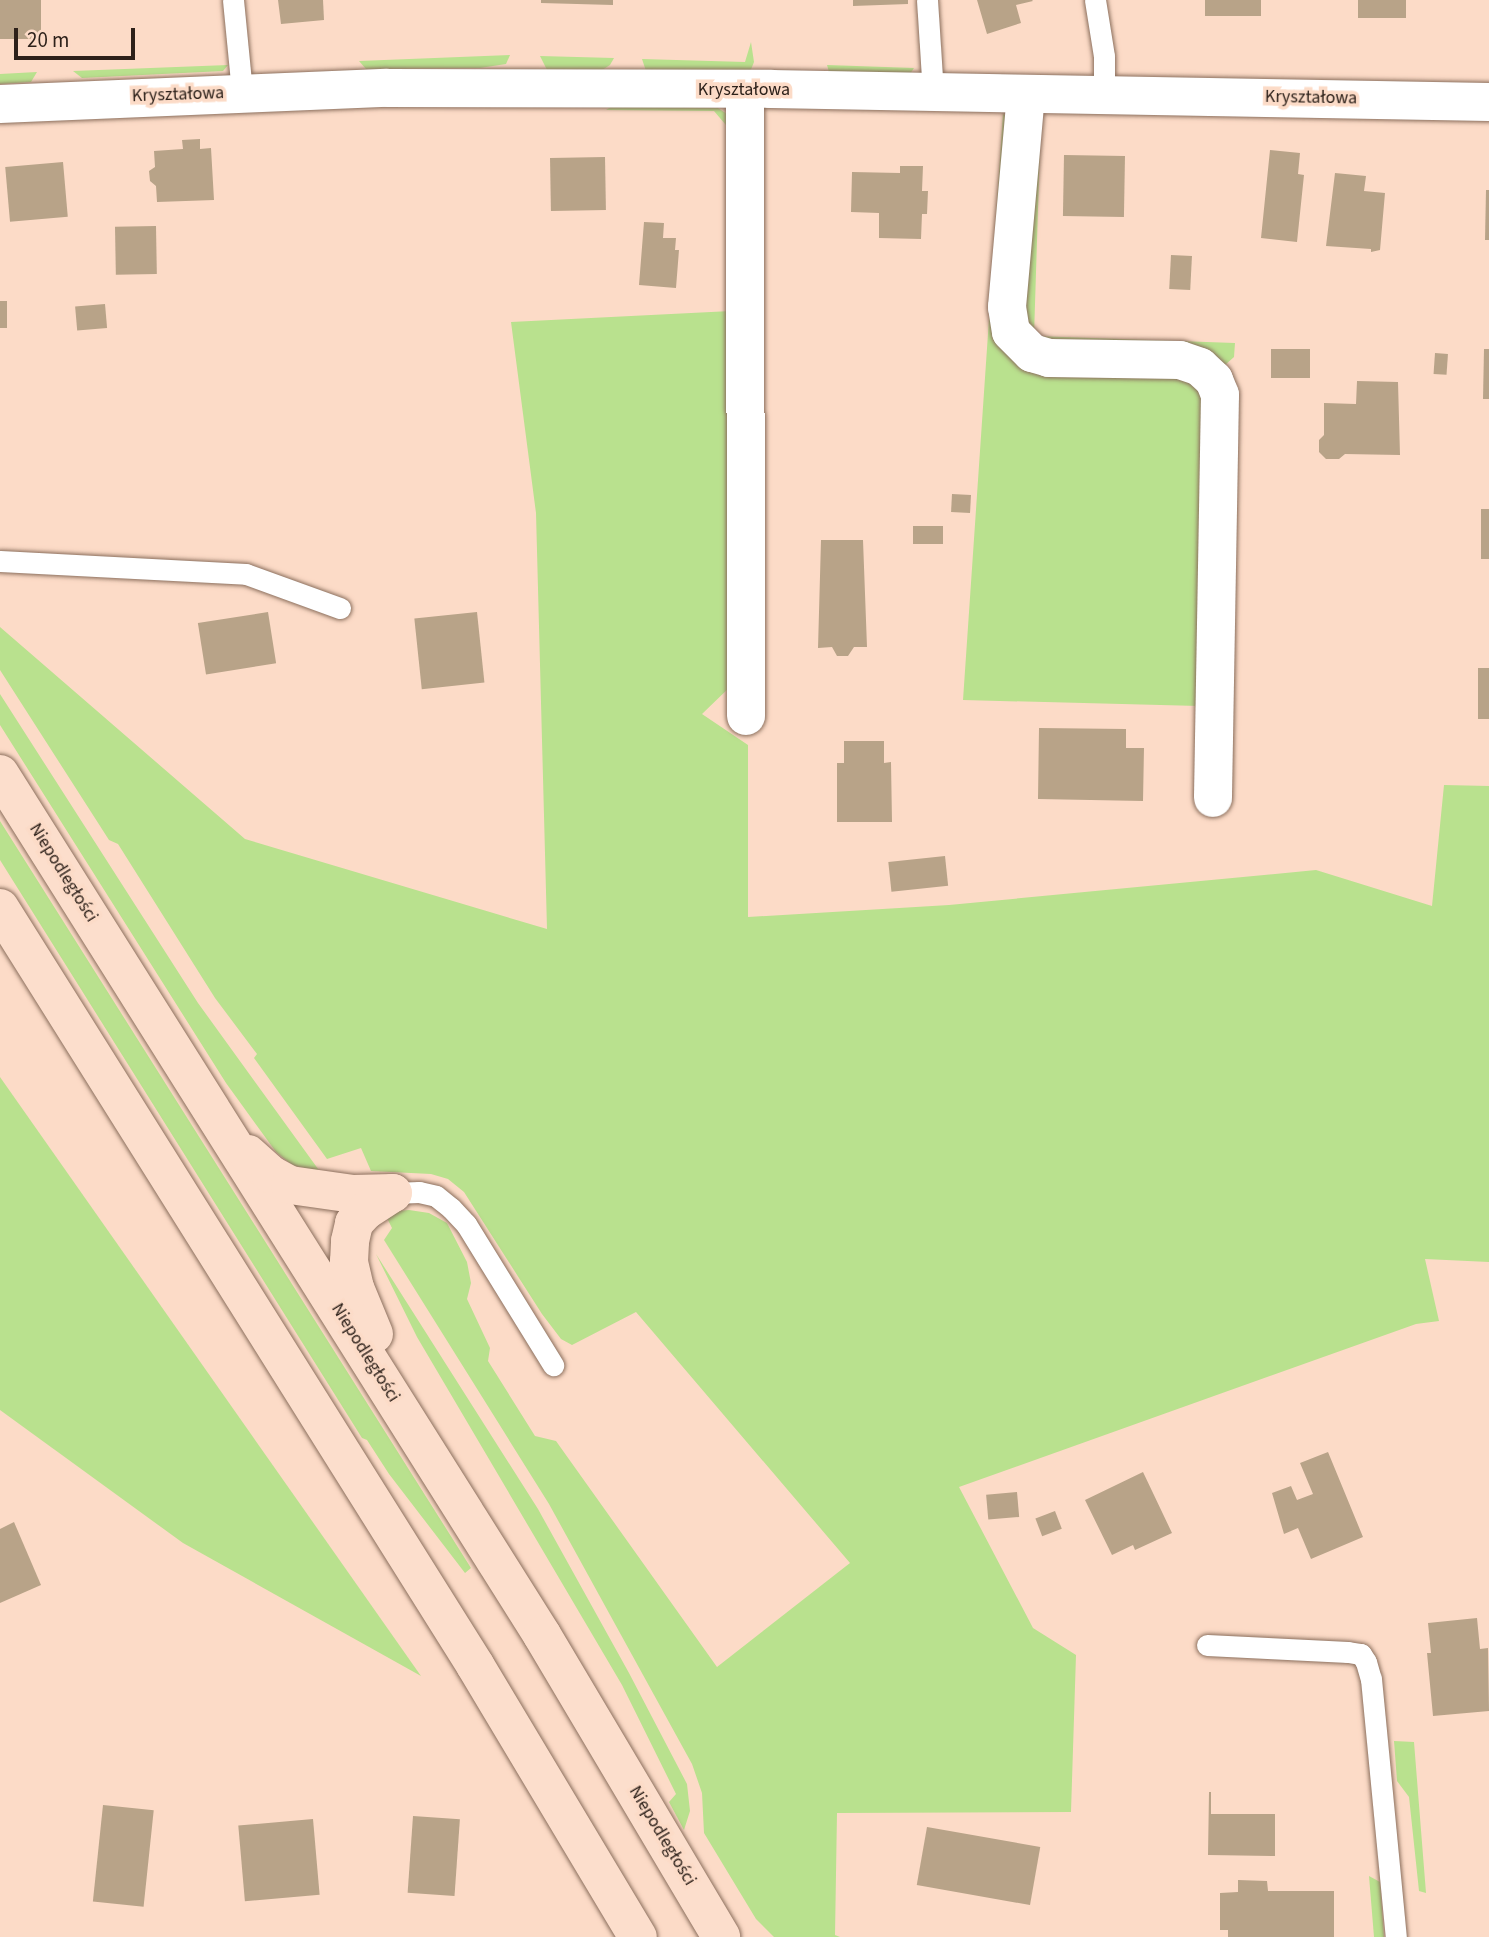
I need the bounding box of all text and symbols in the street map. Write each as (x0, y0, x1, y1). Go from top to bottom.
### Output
scale bar (18, 14, 138, 58)
text: 20 m (27, 25, 69, 55)
street label: Kryształowa (698, 79, 790, 101)
street label: Kryształowa (131, 83, 225, 107)
street label: Kryształowa (1265, 86, 1357, 110)
street label: Niepodległości (24, 820, 102, 926)
street label: Niepodległości (326, 1300, 404, 1406)
street label: Niepodległości (624, 1782, 700, 1890)

